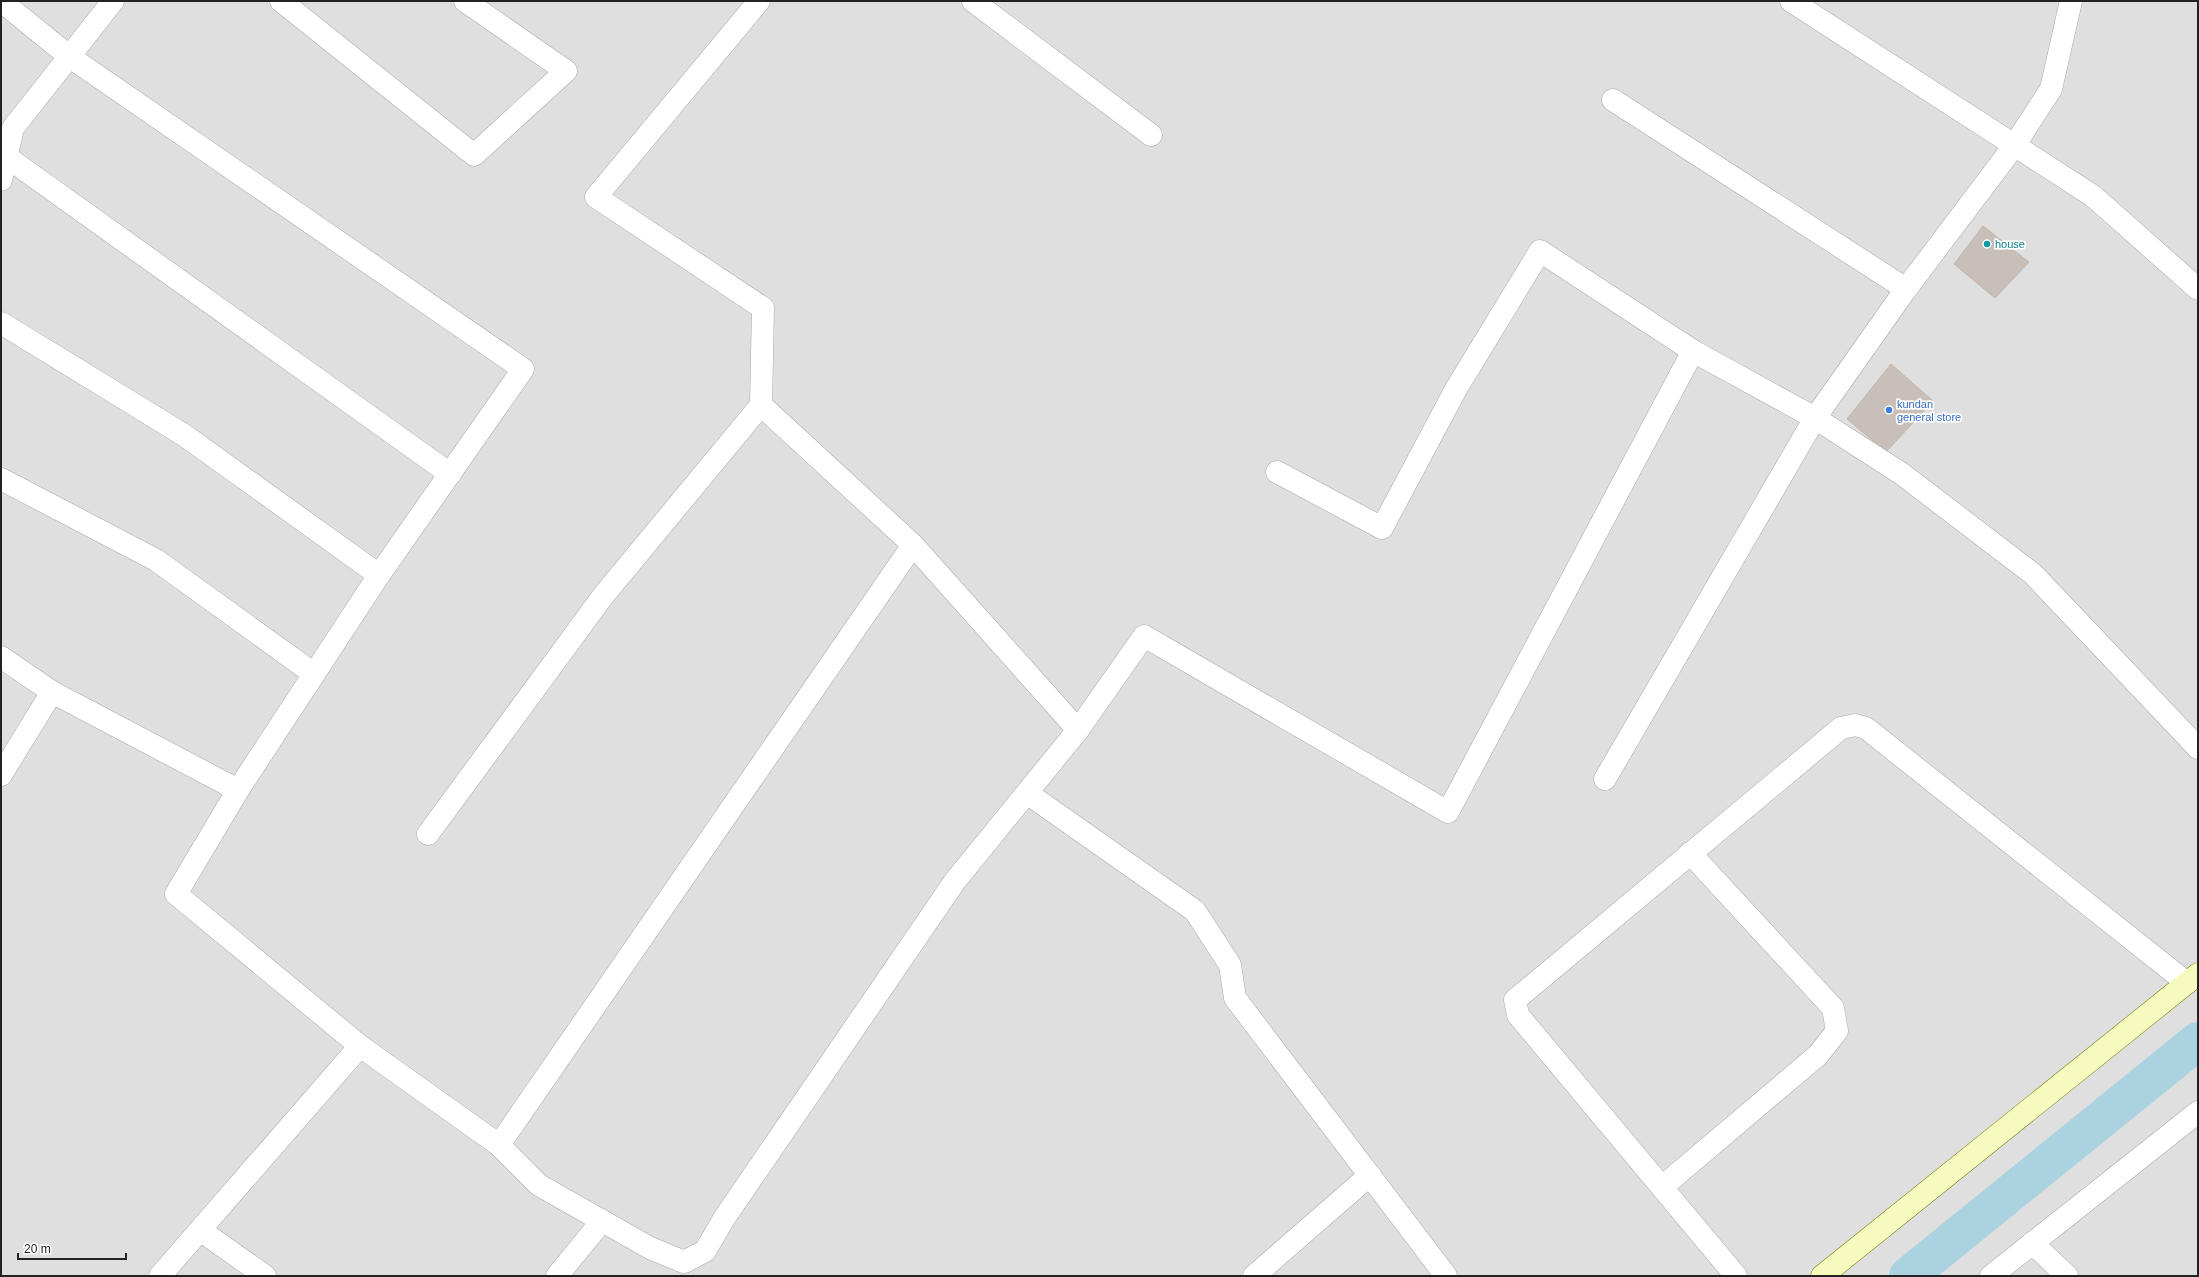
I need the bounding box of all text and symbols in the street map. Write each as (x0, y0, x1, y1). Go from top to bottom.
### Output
place label: house (1995, 238, 2025, 250)
marker: house (1982, 239, 1992, 249)
place label: kundan general store (1897, 398, 1961, 423)
marker: kundan general store (1884, 405, 1894, 415)
scale bar (18, 1235, 126, 1261)
text: 20 m (24, 1242, 51, 1256)

